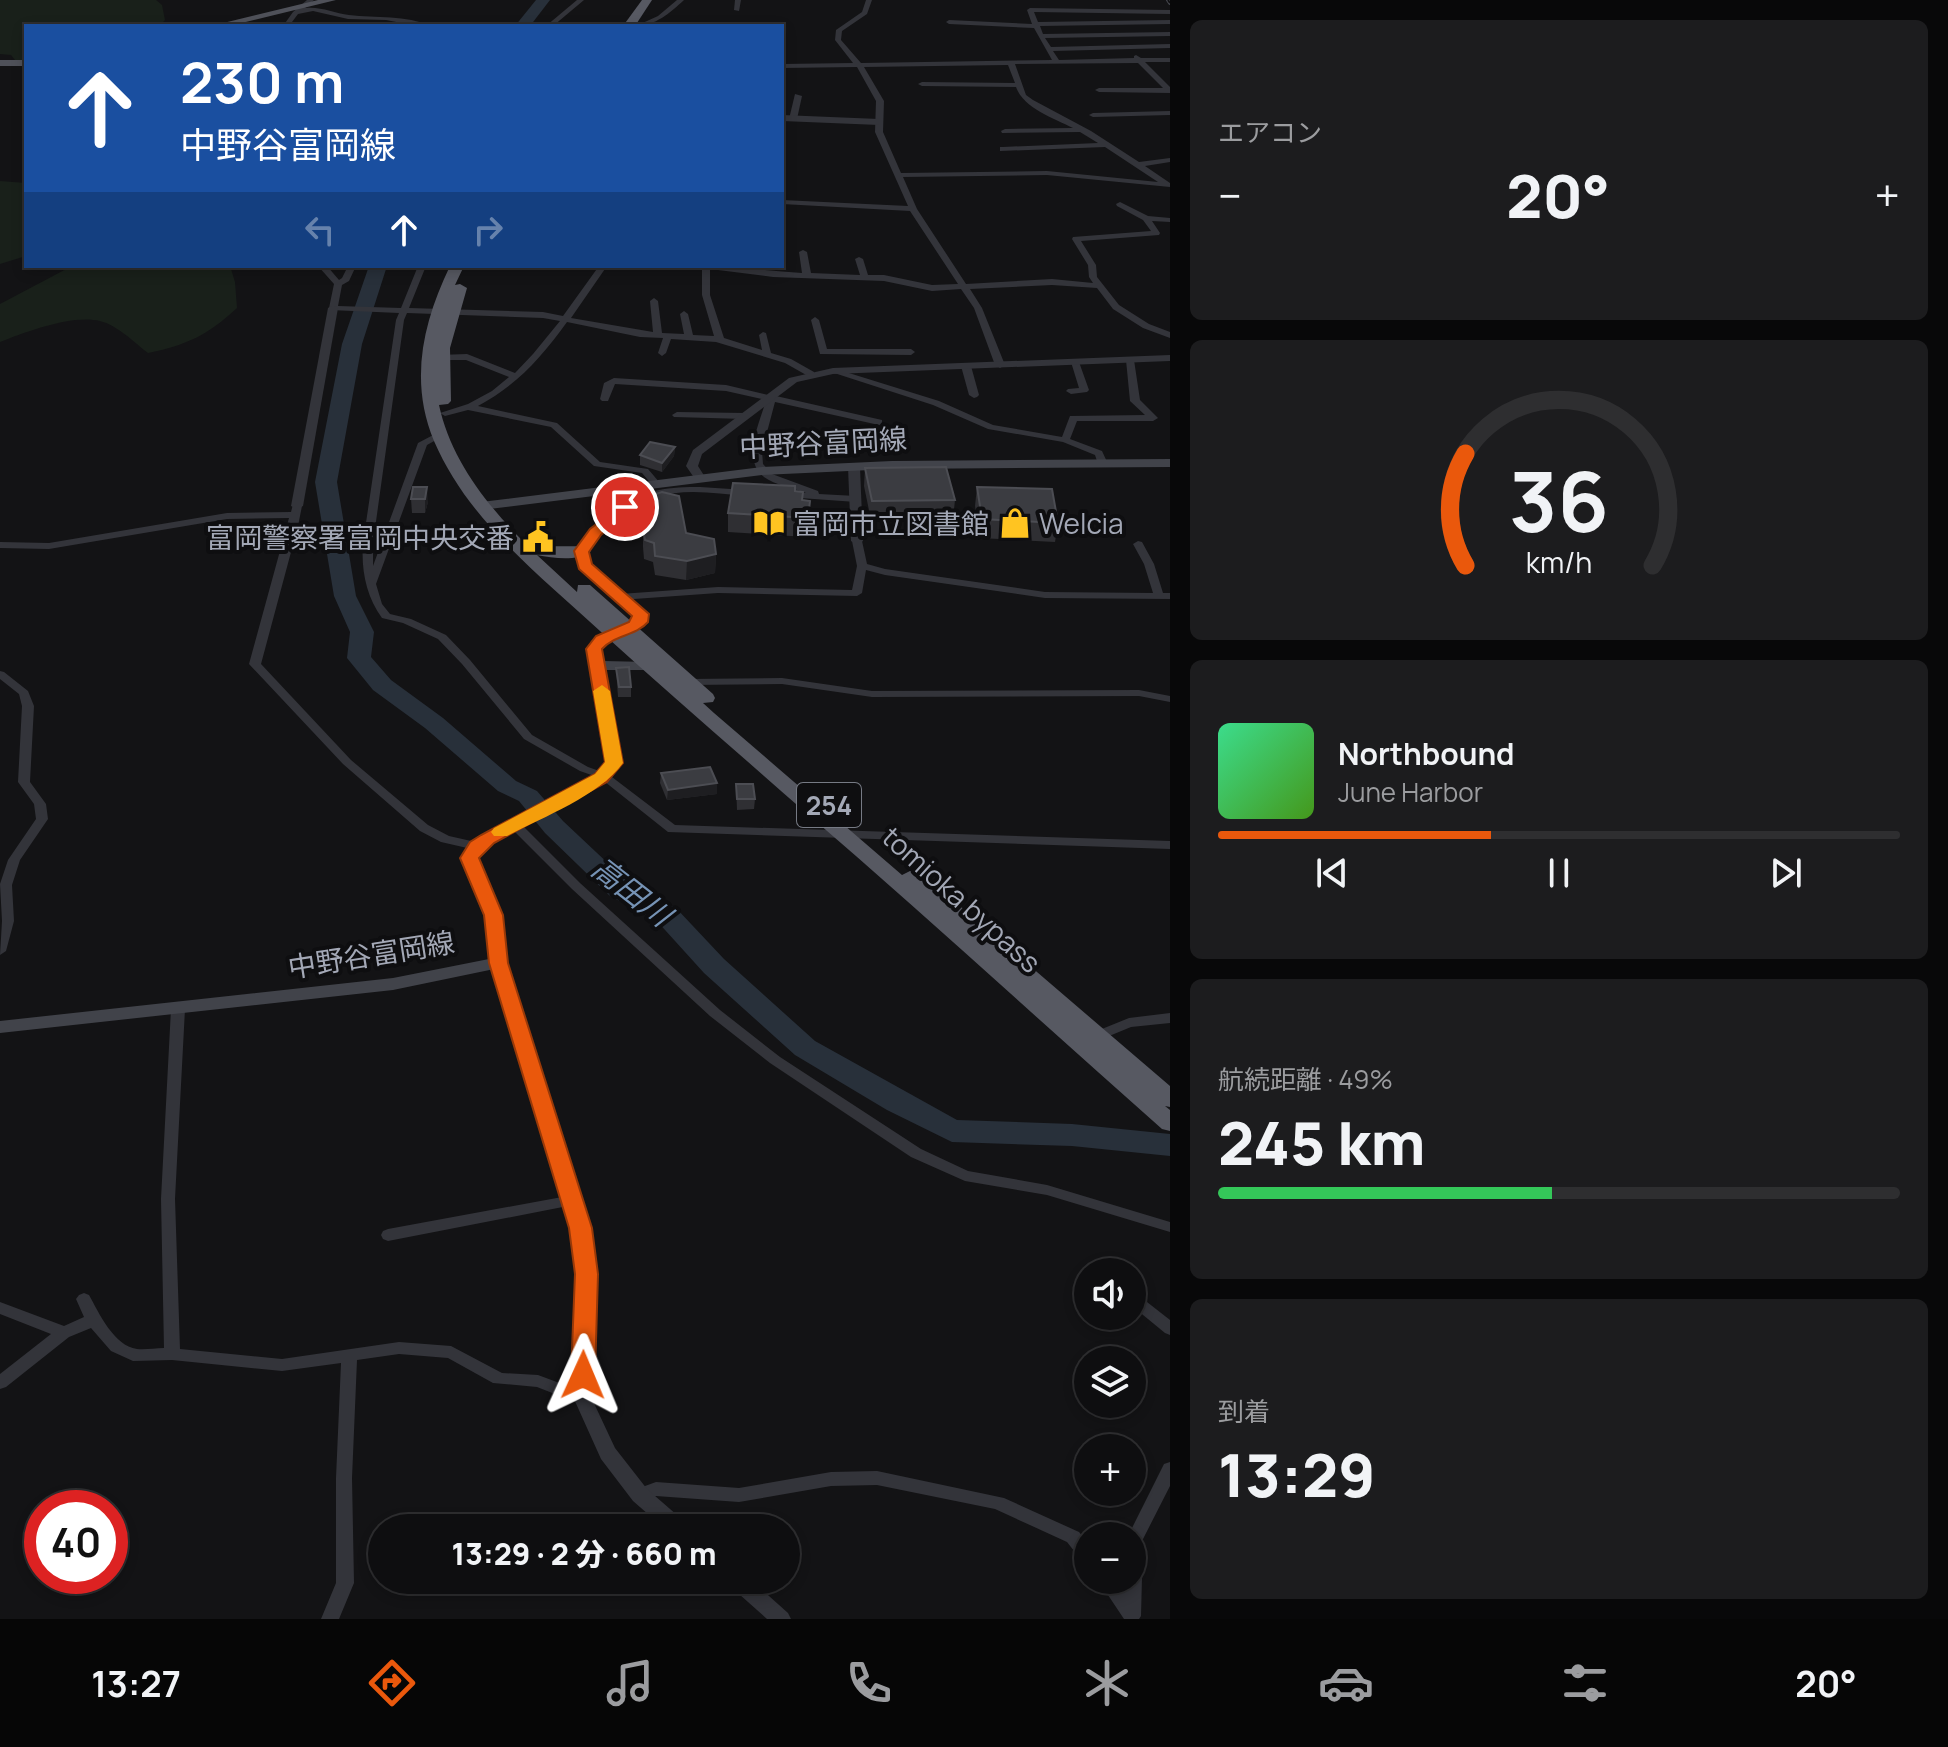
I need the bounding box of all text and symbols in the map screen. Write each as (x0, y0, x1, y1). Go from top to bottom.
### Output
text: 230 m (180, 43, 344, 120)
icon: ahead (48, 56, 152, 160)
text: エアコン (1218, 114, 1322, 150)
text: 中野谷富岡線 (180, 120, 396, 169)
text: 20° (1506, 154, 1610, 236)
text: − (1218, 165, 1242, 225)
text: + (1875, 165, 1900, 225)
icon: left (298, 208, 342, 252)
icon: ahead (382, 208, 426, 252)
icon: right (466, 208, 510, 252)
street label: 中野谷富岡線 (738, 419, 908, 465)
text: 36 (1509, 442, 1609, 556)
pin (591, 473, 659, 541)
icon: arrive (603, 485, 647, 529)
place label: 富岡市立図書館 (793, 504, 989, 542)
place label: Welcia (1039, 504, 1124, 542)
library icon: 富岡市立図書館 (752, 506, 786, 540)
shop icon: Welcia (998, 506, 1032, 540)
place label: 富岡警察署富岡中央交番 (206, 518, 514, 556)
public building icon: 富岡警察署富岡中央交番 (521, 520, 555, 554)
text: km/h (1526, 543, 1592, 582)
text: Northbound (1338, 733, 1515, 774)
text: June Harbor (1338, 774, 1483, 810)
road number: 254 (797, 783, 861, 827)
street label: tomioka bypass (875, 818, 1049, 980)
water label: 高田川 (584, 847, 682, 937)
icon: previous (1310, 851, 1354, 895)
icon: pause (1537, 851, 1581, 895)
icon: next (1764, 851, 1808, 895)
street label: 中野谷富岡線 (285, 922, 457, 986)
text: 航続距離 · 49% (1218, 1061, 1393, 1097)
text: 245 km (1218, 1101, 1425, 1183)
map controls (1074, 1258, 1146, 1594)
button: sound (1074, 1258, 1146, 1330)
position arrow (541, 1333, 625, 1417)
button: layers (1074, 1346, 1146, 1418)
text: 到着 (1218, 1393, 1270, 1429)
text: 13:29 (1218, 1433, 1376, 1515)
button: + (1074, 1434, 1146, 1506)
speed limit sign: 40 (24, 1490, 128, 1594)
button: − (1074, 1522, 1146, 1594)
text: 13:29 · 2 分 · 660 m (452, 1533, 716, 1574)
icon: directions (364, 1655, 420, 1711)
icon: music (602, 1655, 658, 1711)
icon: phone (841, 1655, 897, 1711)
icon: climate (1079, 1655, 1135, 1711)
icon: car (1318, 1655, 1374, 1711)
icon: filters (1557, 1655, 1613, 1711)
text: 13:27 (91, 1659, 181, 1708)
text: 20° (1795, 1659, 1857, 1708)

